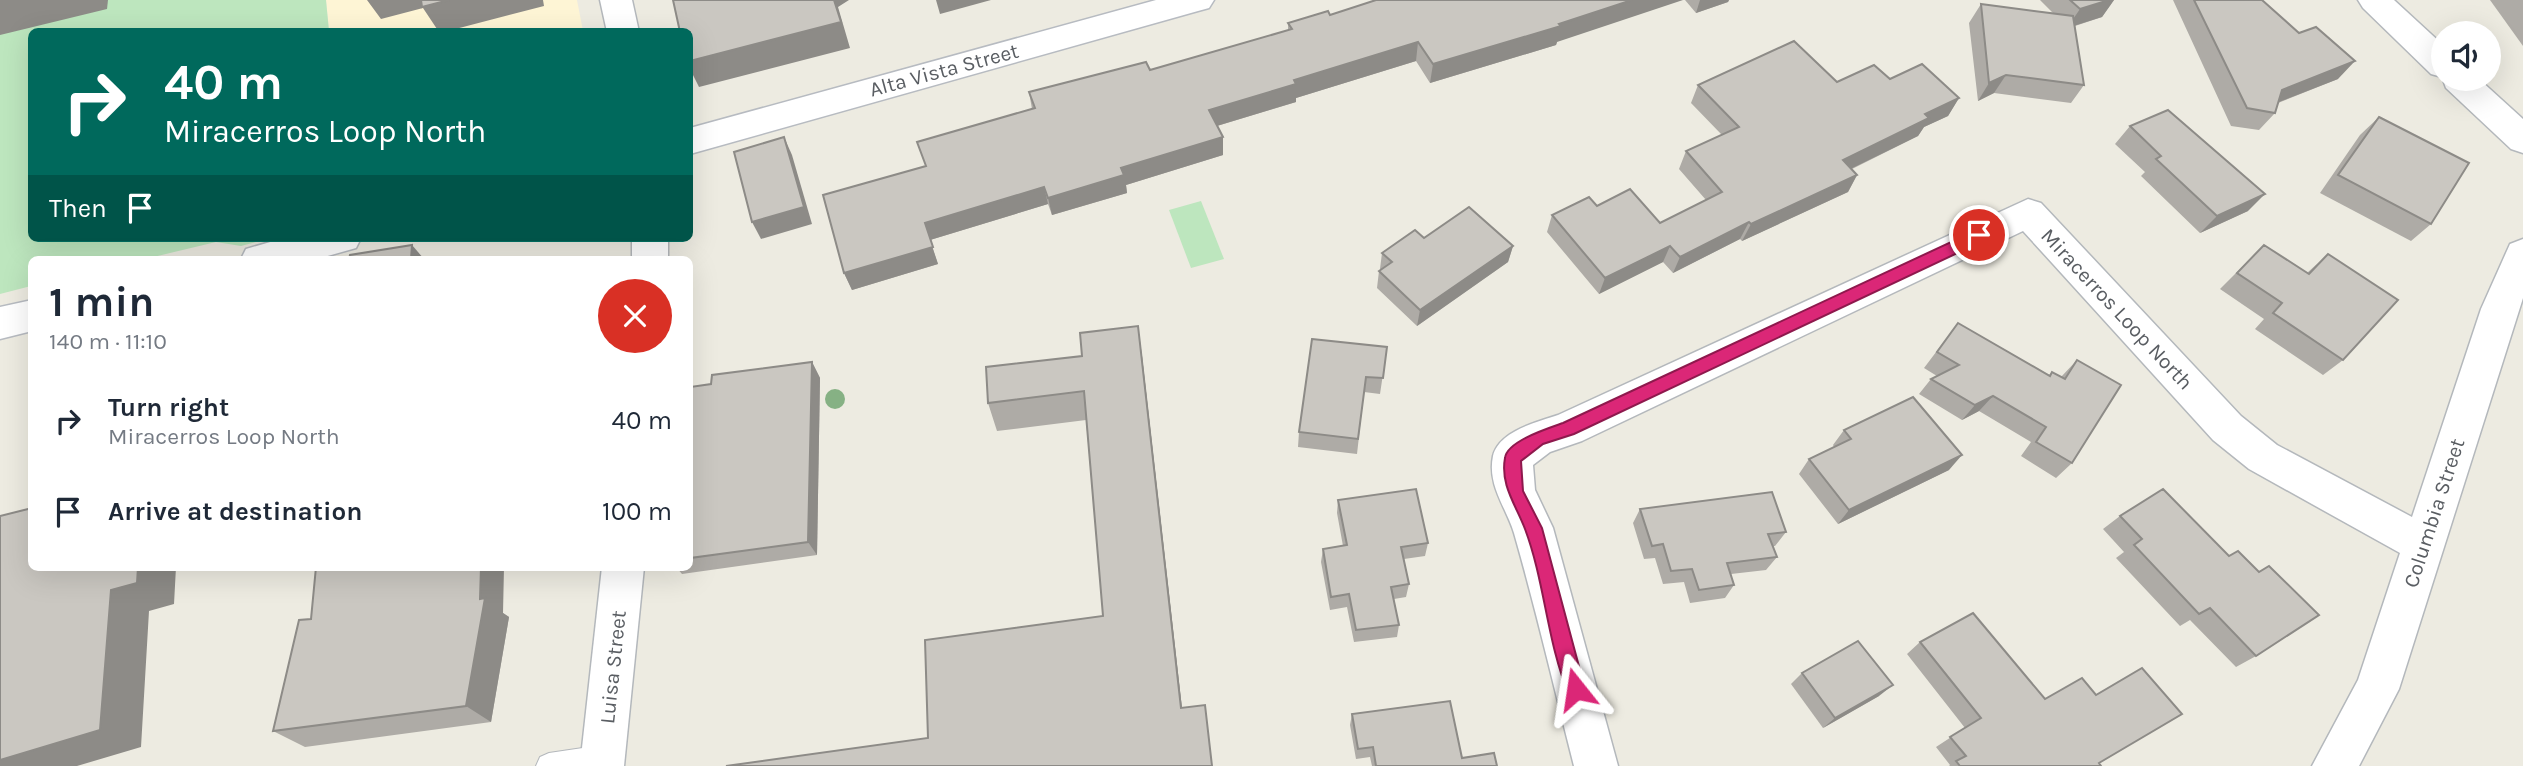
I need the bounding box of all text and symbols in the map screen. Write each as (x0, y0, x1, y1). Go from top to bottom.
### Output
map controls (2431, 21, 2501, 91)
button: sound (2431, 21, 2501, 91)
street label: Alta Vista Street (867, 39, 1021, 101)
text: 40 m (164, 54, 283, 111)
icon: right (49, 56, 140, 147)
text: Miracerros Loop North (164, 113, 486, 150)
icon: arrive (121, 189, 159, 227)
text: Then (49, 193, 107, 224)
pin (1949, 205, 2009, 265)
icon: arrive (1960, 216, 1998, 254)
street label: Miracerros Loop North (2036, 223, 2198, 395)
text: 1 min (49, 277, 154, 327)
button: close (598, 279, 672, 353)
text: 140 m · 11:10 (49, 328, 167, 355)
text: Turn right (108, 392, 229, 423)
icon: right (49, 402, 87, 440)
text: 40 m (612, 405, 672, 436)
text: Miracerros Loop North (108, 423, 340, 450)
street label: Columbia Street (2399, 435, 2469, 591)
icon: arrive (49, 493, 87, 531)
text: Arrive at destination (108, 496, 362, 527)
text: 100 m (602, 496, 672, 527)
street label: Luisa Street (595, 609, 631, 725)
position arrow (1539, 652, 1613, 726)

